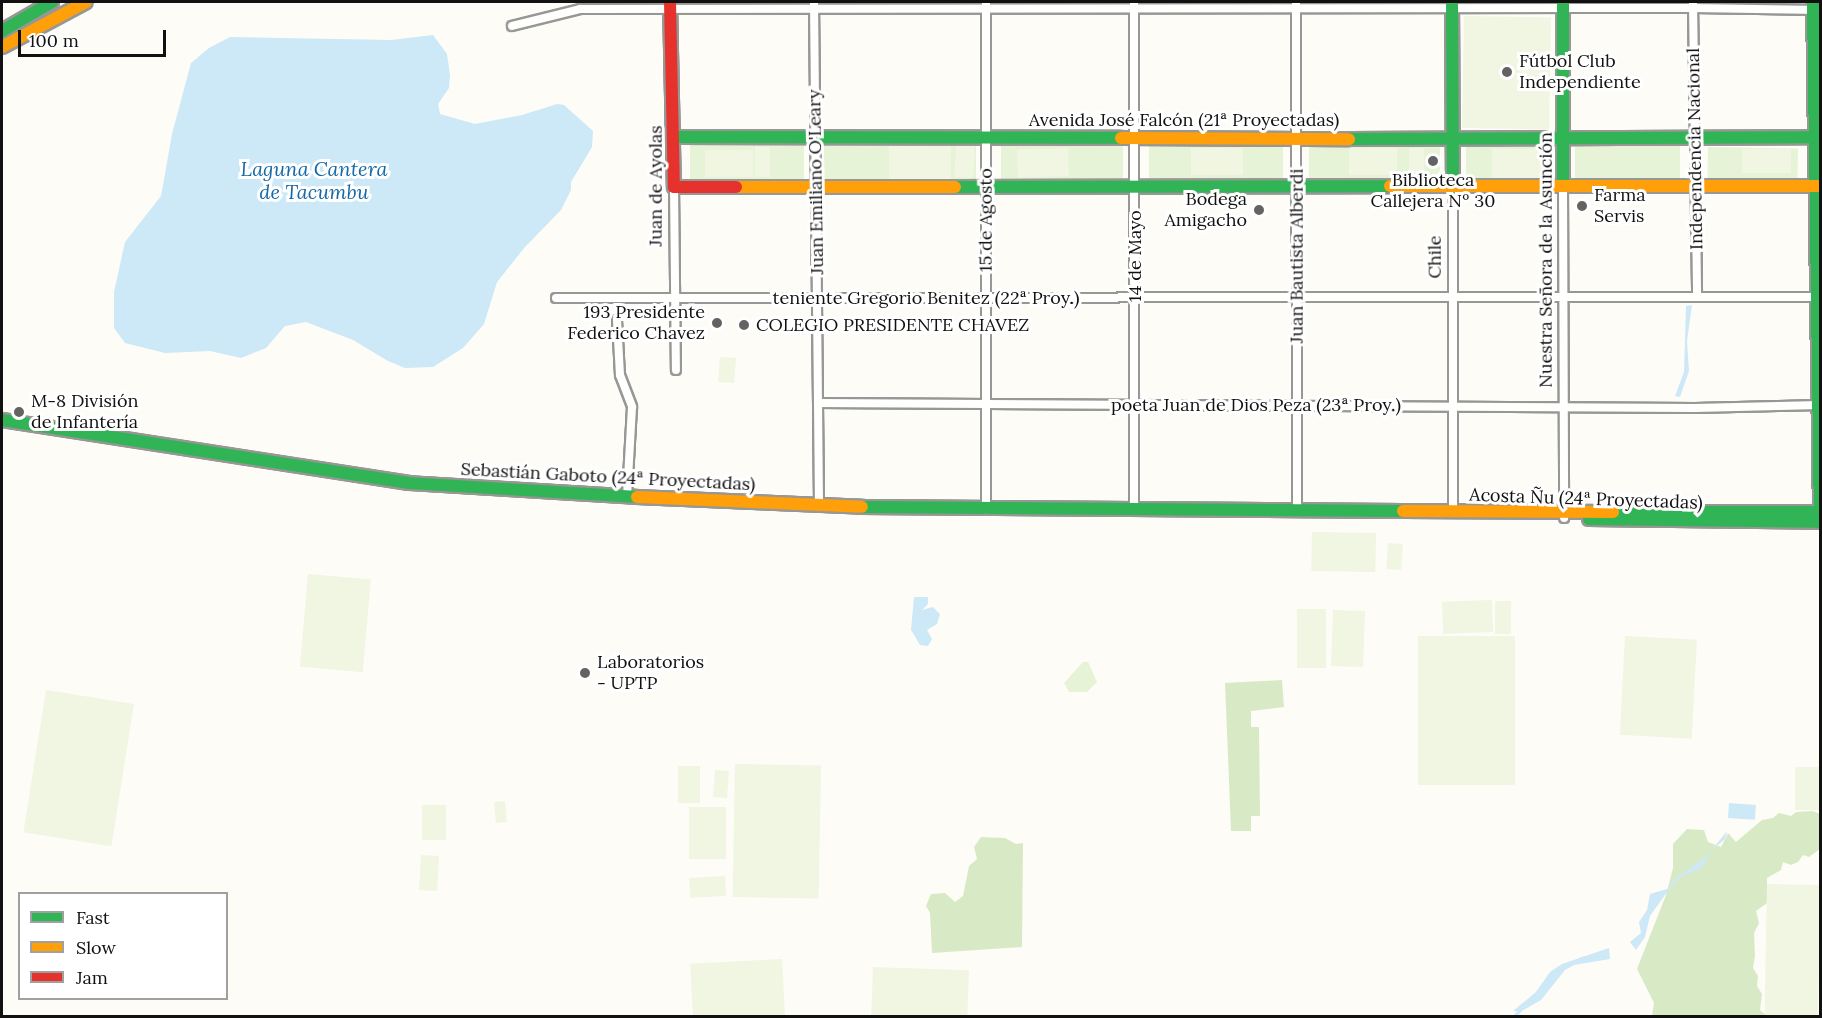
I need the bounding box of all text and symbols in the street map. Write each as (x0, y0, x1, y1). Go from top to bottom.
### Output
scale bar (21, 18, 170, 56)
text: 100 m (29, 29, 79, 52)
street label: Independencia Nacional (1682, 48, 1708, 250)
place label: Fútbol Club Independiente (1519, 51, 1641, 94)
marker: Fútbol Club Independiente (1500, 65, 1514, 79)
street label: Juan Emiliano O'Leary (804, 89, 828, 275)
street label: Avenida José Falcón (21ª Proyectadas) (1029, 109, 1339, 131)
street label: Juan de Ayolas (645, 125, 667, 247)
street label: Nuestra Señora de la Asunción (1535, 132, 1557, 388)
marker: Biblioteca Callejera Nº 30 (1426, 154, 1440, 168)
water label: Laguna Cantera de Tacumbu (241, 157, 387, 204)
street label: 15 de Agosto (975, 168, 997, 272)
street label: Juan Bautista Alberdi (1286, 169, 1308, 343)
place label: Biblioteca Callejera Nº 30 (1371, 170, 1495, 213)
place label: Farma Servis (1594, 185, 1646, 228)
place label: Bodega Amigacho (1164, 189, 1247, 232)
marker: Farma Servis (1575, 199, 1589, 213)
marker: Bodega Amigacho (1252, 203, 1266, 217)
street label: 14 de Mayo (1124, 210, 1146, 302)
street label: Chile (1424, 235, 1446, 279)
street label: teniente Gregorio Benitez (22ª Proy.) (773, 287, 1079, 309)
place label: 193 Presidente Federico Chavez (567, 302, 705, 344)
place label: COLEGIO PRESIDENTE CHAVEZ (756, 314, 1029, 336)
marker: 193 Presidente Federico Chavez (710, 316, 724, 330)
marker: COLEGIO PRESIDENTE CHAVEZ (737, 318, 751, 332)
place label: M-8 División de Infantería (31, 391, 138, 434)
street label: poeta Juan de Dios Peza (23ª Proy.) (1111, 394, 1401, 416)
marker: M-8 División de Infantería (12, 405, 26, 419)
street label: Sebastián Gaboto (24ª Proyectadas) (460, 458, 756, 496)
street label: Acosta Ñu (24ª Proyectadas) (1469, 484, 1703, 514)
place label: Laboratorios - UPTP (597, 652, 704, 694)
marker: Laboratorios - UPTP (578, 666, 592, 680)
legend (18, 892, 228, 1000)
text: Fast (76, 906, 110, 929)
text: Slow (76, 936, 116, 959)
text: Jam (76, 966, 108, 989)

